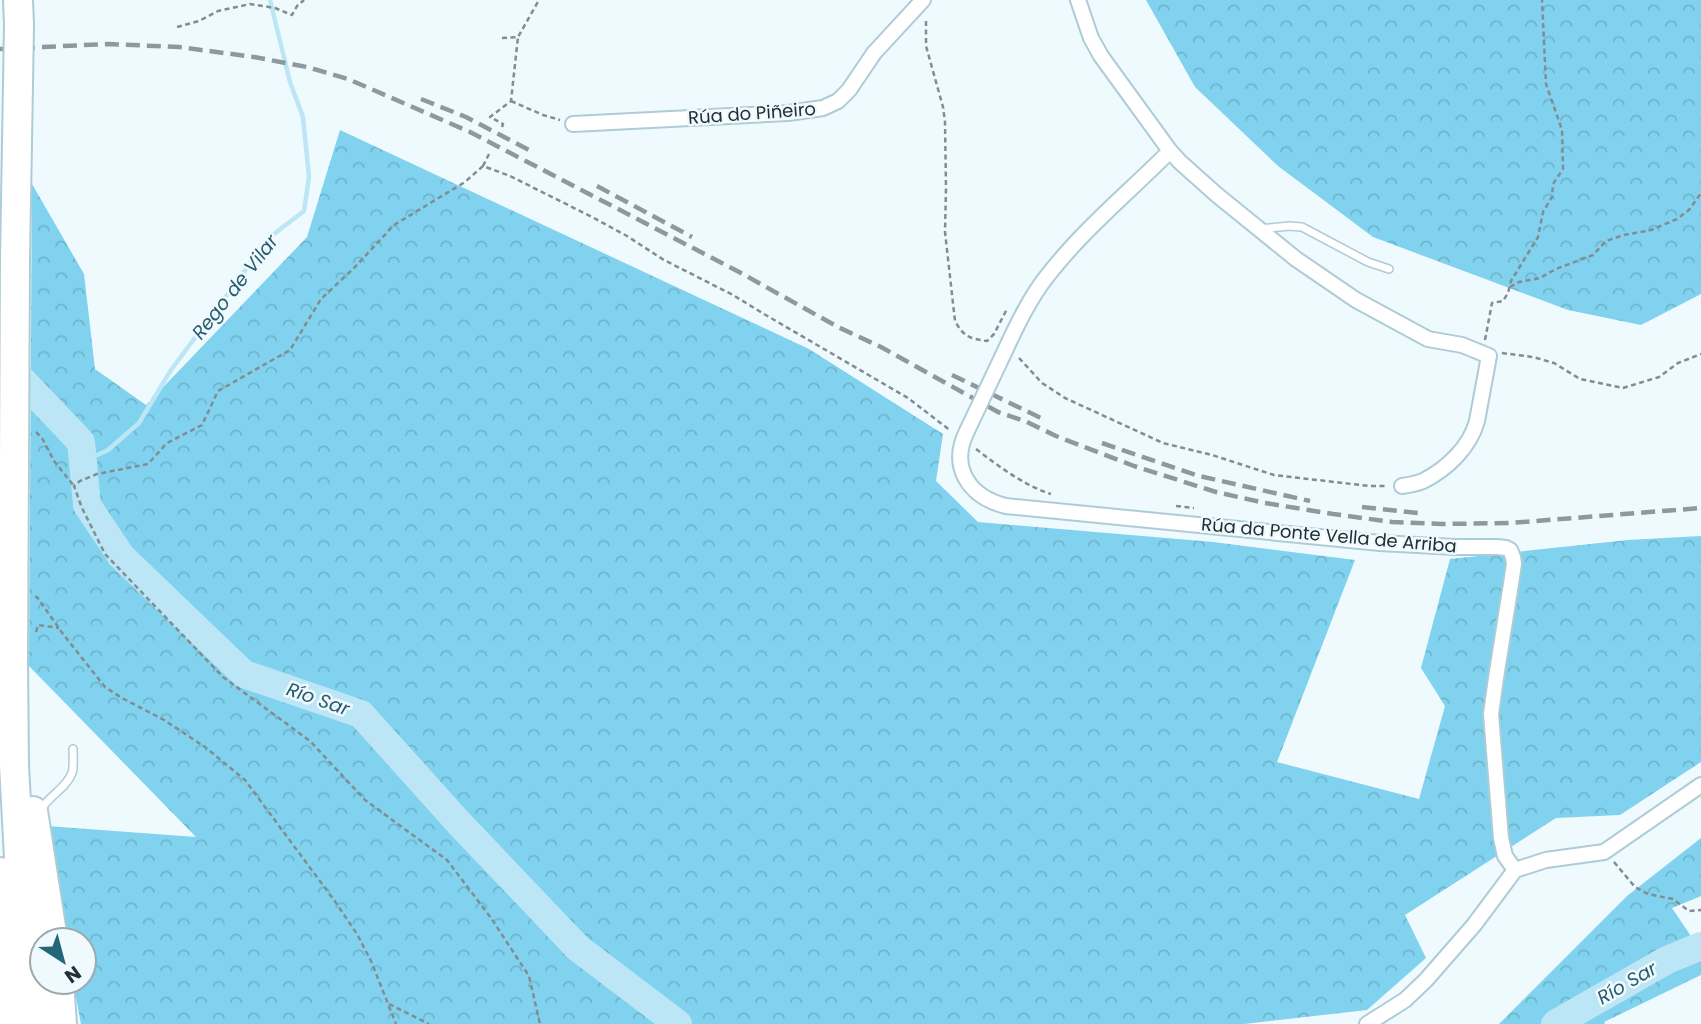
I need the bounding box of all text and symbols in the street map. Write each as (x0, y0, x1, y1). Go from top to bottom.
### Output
street label: Rúa do Piñeiro (687, 96, 817, 130)
water label: Rego de Vilar (185, 228, 285, 345)
street label: Rúa da Ponte Vella de Arriba (1200, 511, 1458, 559)
water label: Río Sar (283, 676, 354, 723)
north arrow (28, 926, 98, 996)
water label: Río Sar (1592, 955, 1663, 1011)
text: N (59, 959, 86, 989)

